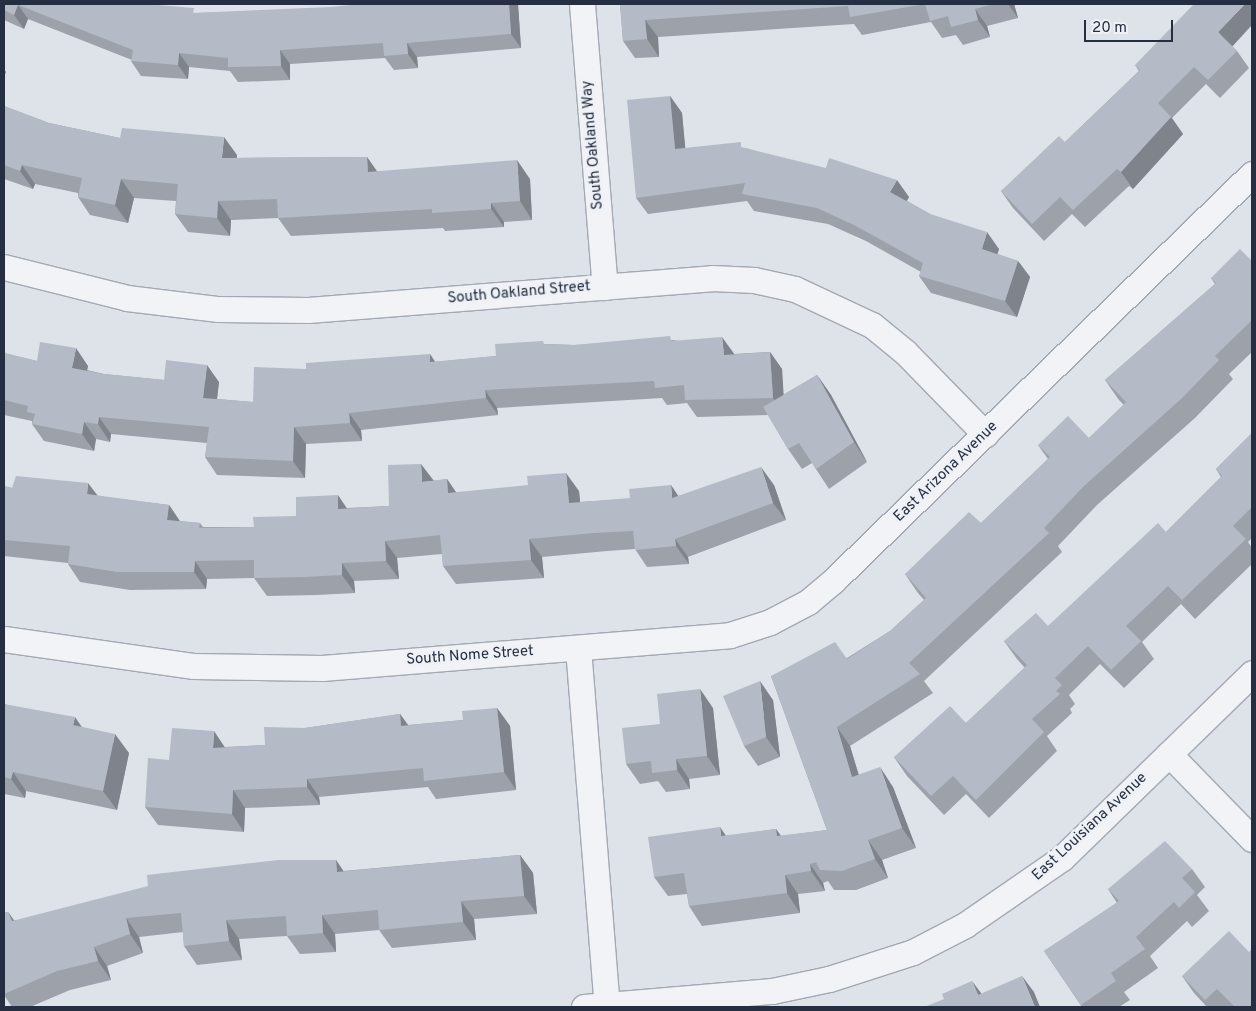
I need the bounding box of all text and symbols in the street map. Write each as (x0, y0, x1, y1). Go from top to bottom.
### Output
scale bar (1086, 10, 1175, 42)
text: 20 m (1092, 19, 1127, 38)
street label: South Oakland Way (578, 79, 608, 211)
street label: South Oakland Street (447, 278, 591, 308)
street label: East Arizona Avenue (890, 417, 1002, 527)
street label: South Nome Street (406, 643, 534, 669)
street label: East Louisiana Avenue (1029, 769, 1151, 885)

